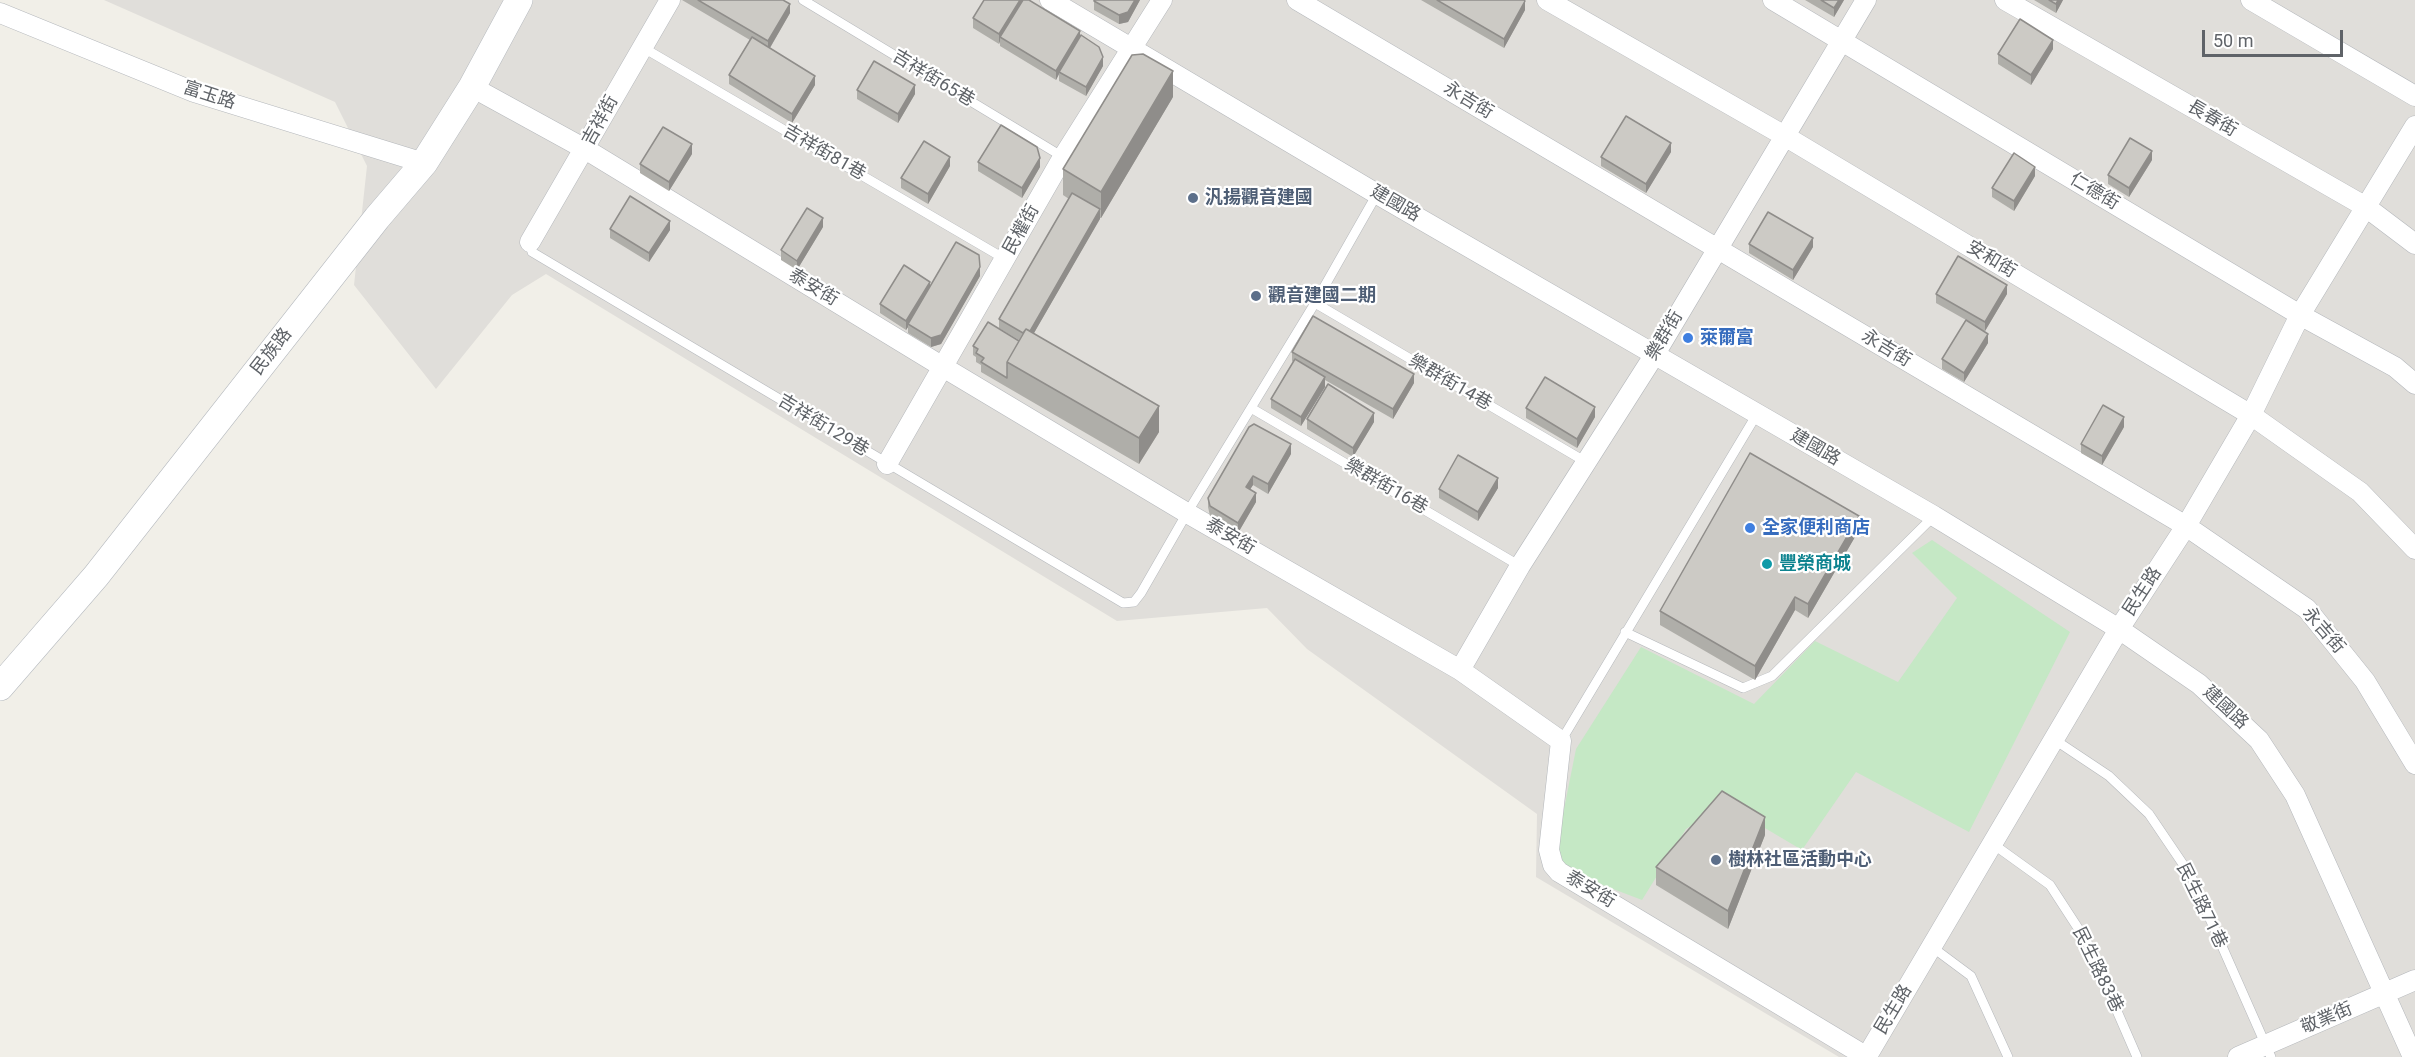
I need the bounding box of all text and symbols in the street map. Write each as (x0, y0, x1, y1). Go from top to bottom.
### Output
scale bar (2205, 18, 2346, 56)
text: 50 m (2213, 30, 2253, 51)
street label: 吉祥街65巷 (888, 46, 978, 112)
street label: 富玉路 (180, 77, 238, 115)
street label: 永吉街 (1439, 78, 1497, 124)
street label: 吉祥街 (578, 92, 624, 150)
street label: 長春街 (2183, 96, 2241, 142)
street label: 吉祥街81巷 (779, 121, 869, 185)
street label: 仁德街 (2065, 169, 2123, 215)
street label: 建國路 (1366, 181, 1424, 227)
place label: 汎揚觀音建國 (1205, 187, 1313, 209)
marker: 汎揚觀音建國 (1186, 191, 1200, 205)
street label: 民權街 (999, 201, 1045, 259)
street label: 安和街 (1962, 237, 2020, 283)
street label: 泰安街 (784, 265, 842, 311)
place label: 觀音建國二期 (1268, 285, 1376, 307)
marker: 觀音建國二期 (1249, 289, 1263, 303)
street label: 樂群街 (1642, 307, 1688, 365)
street label: 民族路 (247, 324, 297, 380)
street label: 永吉街 (1857, 326, 1915, 372)
place label: 萊爾富 (1700, 327, 1754, 349)
marker: 萊爾富 (1681, 331, 1695, 345)
street label: 樂群街14巷 (1405, 351, 1495, 415)
street label: 吉祥街129巷 (774, 390, 872, 462)
street label: 建國路 (1786, 425, 1844, 471)
street label: 樂群街16巷 (1341, 455, 1431, 519)
street label: 泰安街 (1201, 514, 1259, 560)
place label: 全家便利商店 (1762, 517, 1870, 539)
marker: 全家便利商店 (1743, 521, 1757, 535)
place label: 豐榮商城 (1779, 553, 1851, 575)
marker: 豐榮商城 (1760, 557, 1774, 571)
street label: 民生路 (2119, 563, 2167, 621)
street label: 永吉街 (2297, 604, 2349, 658)
street label: 建國路 (2198, 682, 2252, 734)
place label: 樹林社區活動中心 (1728, 849, 1872, 871)
marker: 樹林社區活動中心 (1709, 853, 1723, 867)
street label: 民生路71巷 (2171, 860, 2231, 952)
street label: 泰安街 (1561, 867, 1619, 913)
street label: 民生路83巷 (2067, 924, 2127, 1016)
street label: 民生路 (1871, 981, 1917, 1039)
street label: 敬業街 (2298, 999, 2356, 1039)

